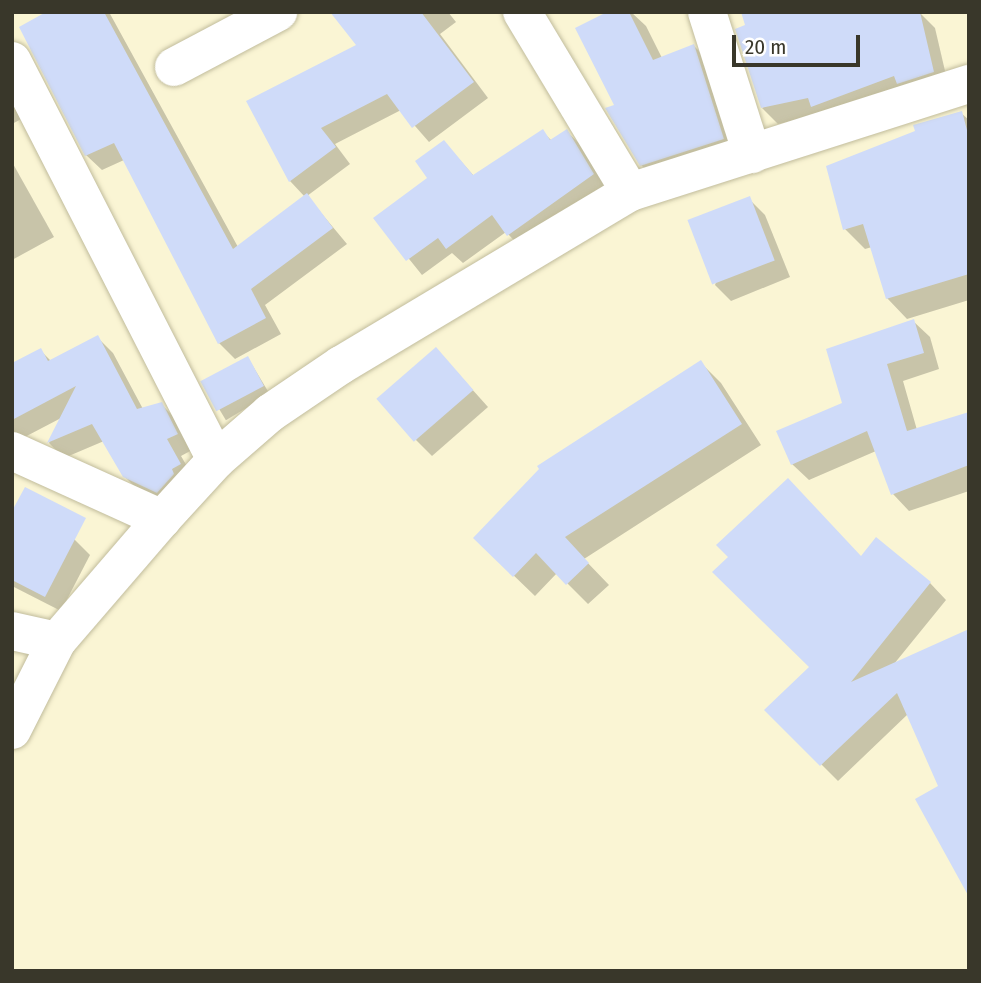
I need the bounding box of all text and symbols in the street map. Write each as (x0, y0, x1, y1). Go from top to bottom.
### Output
scale bar (736, 21, 864, 65)
text: 20 m (745, 34, 786, 60)

